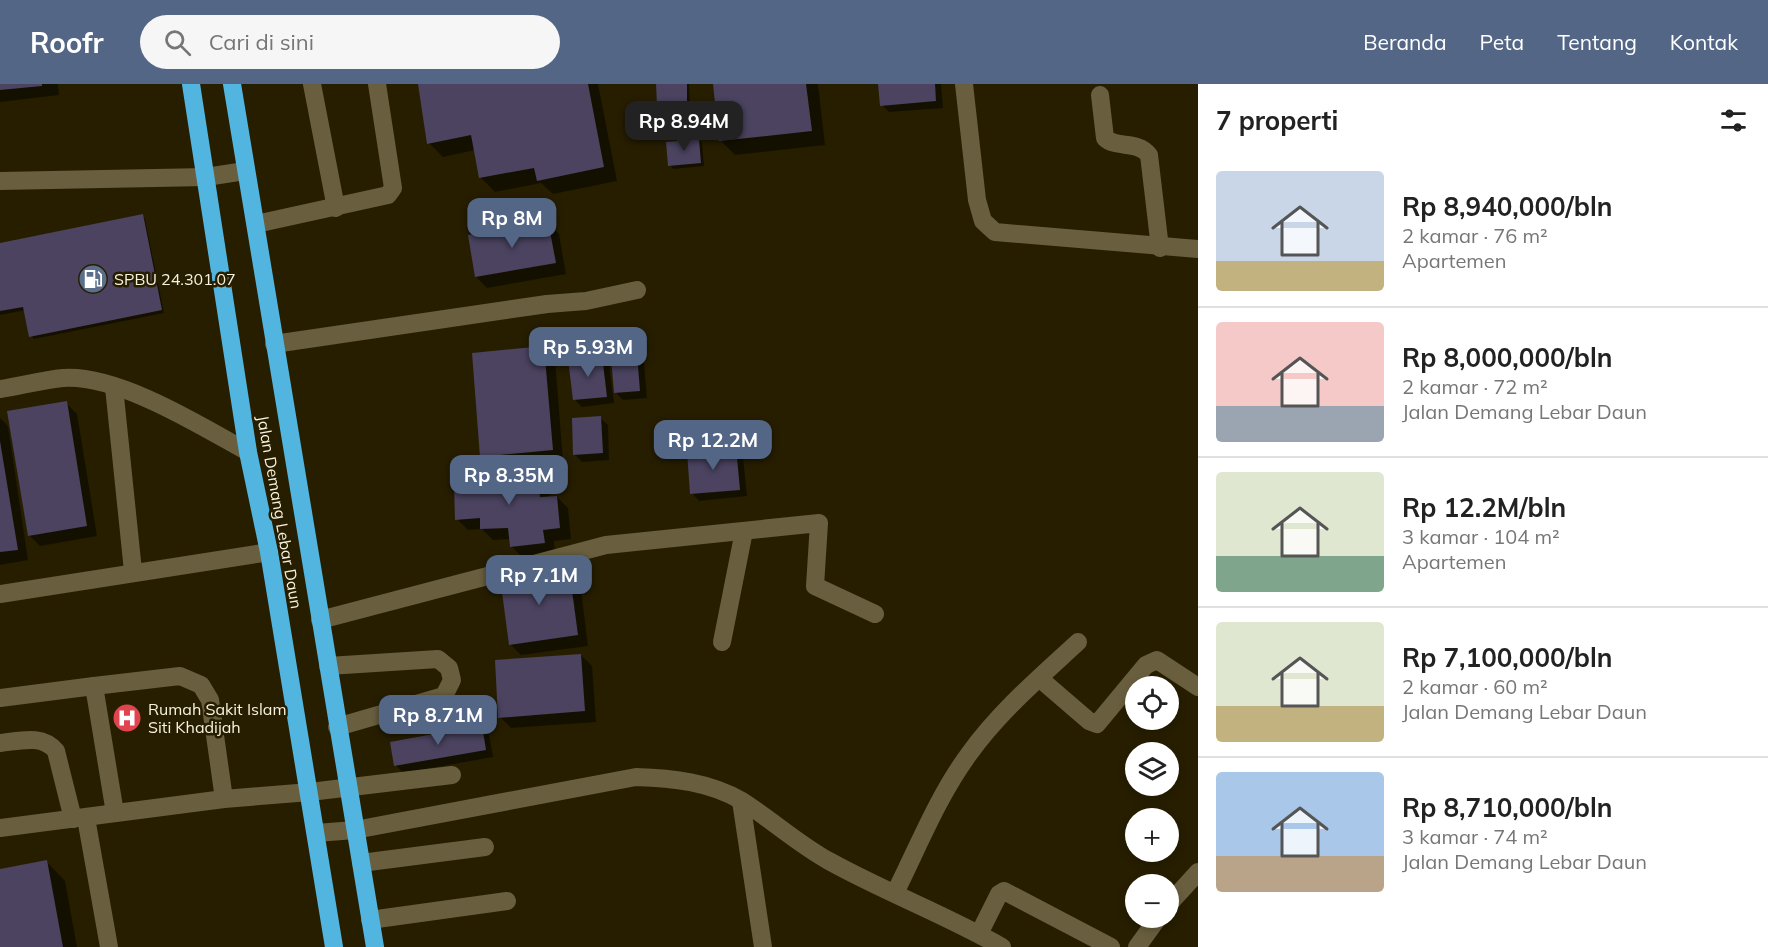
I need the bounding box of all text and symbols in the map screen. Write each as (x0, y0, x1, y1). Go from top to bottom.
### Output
search box (140, 15, 560, 69)
text: Roofr (30, 25, 104, 60)
icon: search (161, 26, 194, 59)
text: Cari di sini (209, 28, 314, 56)
text: Beranda (1363, 29, 1447, 55)
text: Peta (1480, 29, 1524, 55)
text: Tentang (1557, 29, 1637, 55)
text: Kontak (1670, 29, 1738, 55)
pin: Rp 8.94M (622, 101, 746, 152)
text: 7 properti (1216, 104, 1338, 137)
icon: filters (1717, 104, 1750, 137)
text: Rp 8.94M (639, 108, 729, 133)
text: Rp 8,940,000/bln (1402, 190, 1612, 223)
icon: home (1264, 195, 1336, 267)
pin: Rp 8M (470, 198, 554, 249)
text: Rp 8M (481, 205, 543, 230)
text: 2 kamar · 76 m² (1402, 223, 1548, 248)
text: Apartemen (1402, 248, 1506, 273)
fuel station icon: SPBU 24.301.07 (77, 263, 109, 295)
place label: SPBU 24.301.07 (114, 269, 236, 289)
pin: Rp 5.93M (526, 327, 650, 378)
text: Rp 5.93M (543, 334, 633, 359)
text: Rp 8,000,000/bln (1402, 341, 1612, 374)
icon: home (1264, 346, 1336, 418)
text: 2 kamar · 72 m² (1402, 374, 1548, 399)
text: Jalan Demang Lebar Daun (1402, 399, 1647, 424)
street label: Jalan Demang Lebar Daun (253, 414, 307, 610)
pin: Rp 12.2M (651, 420, 775, 471)
text: Rp 12.2M (668, 427, 758, 452)
pin: Rp 8.35M (447, 455, 571, 506)
text: Rp 8.35M (464, 462, 554, 487)
text: Rp 12.2M/bln (1402, 491, 1566, 524)
icon: home (1264, 496, 1336, 568)
text: 3 kamar · 104 m² (1402, 524, 1560, 549)
text: Apartemen (1402, 549, 1506, 574)
pin: Rp 7.1M (484, 555, 594, 606)
text: Rp 7.1M (500, 562, 578, 587)
text: Rp 7,100,000/bln (1402, 641, 1612, 674)
icon: home (1264, 646, 1336, 718)
text: 2 kamar · 60 m² (1402, 674, 1548, 699)
map controls (1125, 676, 1179, 928)
button: locate (1125, 676, 1179, 730)
pin: Rp 8.71M (376, 695, 500, 746)
place label: Rumah Sakit Islam Siti Khadijah (148, 699, 286, 737)
text: Jalan Demang Lebar Daun (1402, 699, 1647, 724)
hospital icon: Rumah Sakit Islam Siti Khadijah (111, 702, 143, 734)
text: Rp 8.71M (393, 702, 483, 727)
button: layers (1125, 742, 1179, 796)
text: Rp 8,710,000/bln (1402, 791, 1612, 824)
icon: home (1264, 796, 1336, 868)
button: + (1125, 808, 1179, 862)
text: 3 kamar · 74 m² (1402, 824, 1548, 849)
text: Jalan Demang Lebar Daun (1402, 849, 1647, 874)
button: − (1125, 874, 1179, 928)

